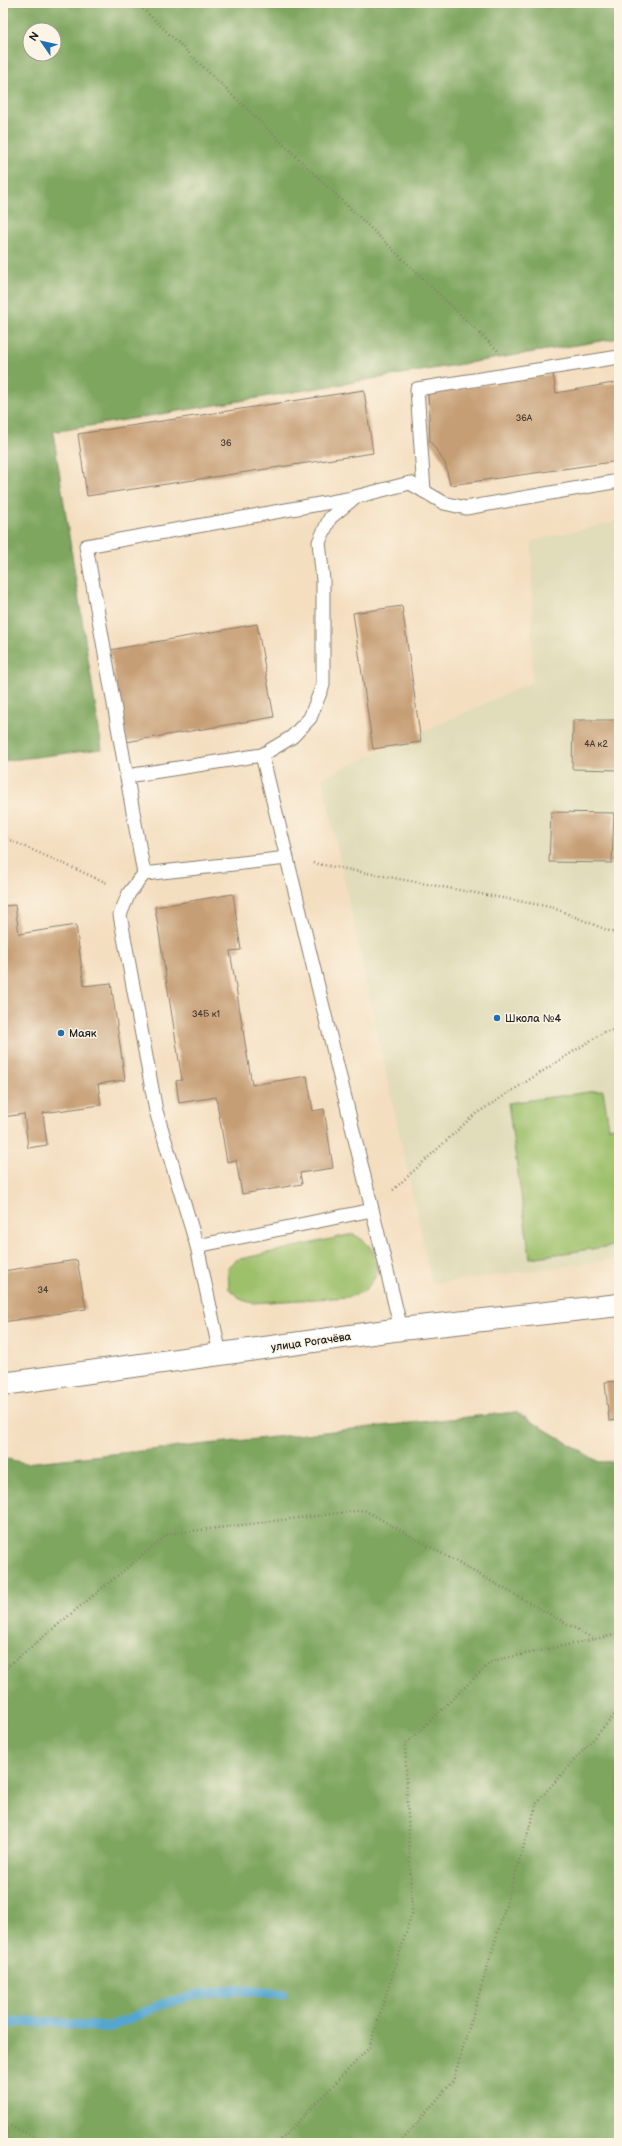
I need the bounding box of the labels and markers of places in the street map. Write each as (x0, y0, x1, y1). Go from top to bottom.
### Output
place label: Школа №4 (505, 1012, 561, 1025)
marker: Школа №4 (492, 1013, 502, 1023)
place label: Маяк (69, 1027, 97, 1040)
marker: Маяк (56, 1028, 66, 1038)

